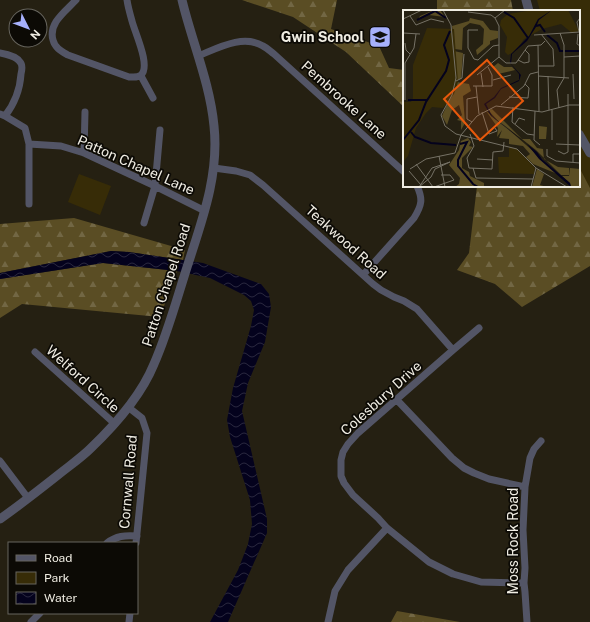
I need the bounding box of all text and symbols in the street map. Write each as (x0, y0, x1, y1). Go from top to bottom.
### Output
north arrow (8, 8, 48, 48)
inset map (403, 10, 580, 187)
school or university icon: Gwin School (367, 24, 393, 50)
text: N (28, 27, 43, 42)
place label: Gwin School (281, 29, 364, 45)
street label: Pembrooke Lane (298, 58, 390, 142)
street label: Patton Chapel Lane (75, 132, 197, 198)
street label: Teakwood Road (303, 202, 389, 282)
street label: Patton Chapel Road (139, 222, 193, 348)
street label: Welford Circle (43, 342, 123, 416)
street label: Colesbury Drive (337, 358, 425, 438)
street label: Cornwall Road (116, 434, 140, 530)
street label: Moss Rock Road (505, 488, 521, 594)
legend (8, 542, 138, 614)
text: Road (44, 551, 72, 565)
text: Park (44, 571, 70, 585)
text: Water (44, 591, 78, 605)

